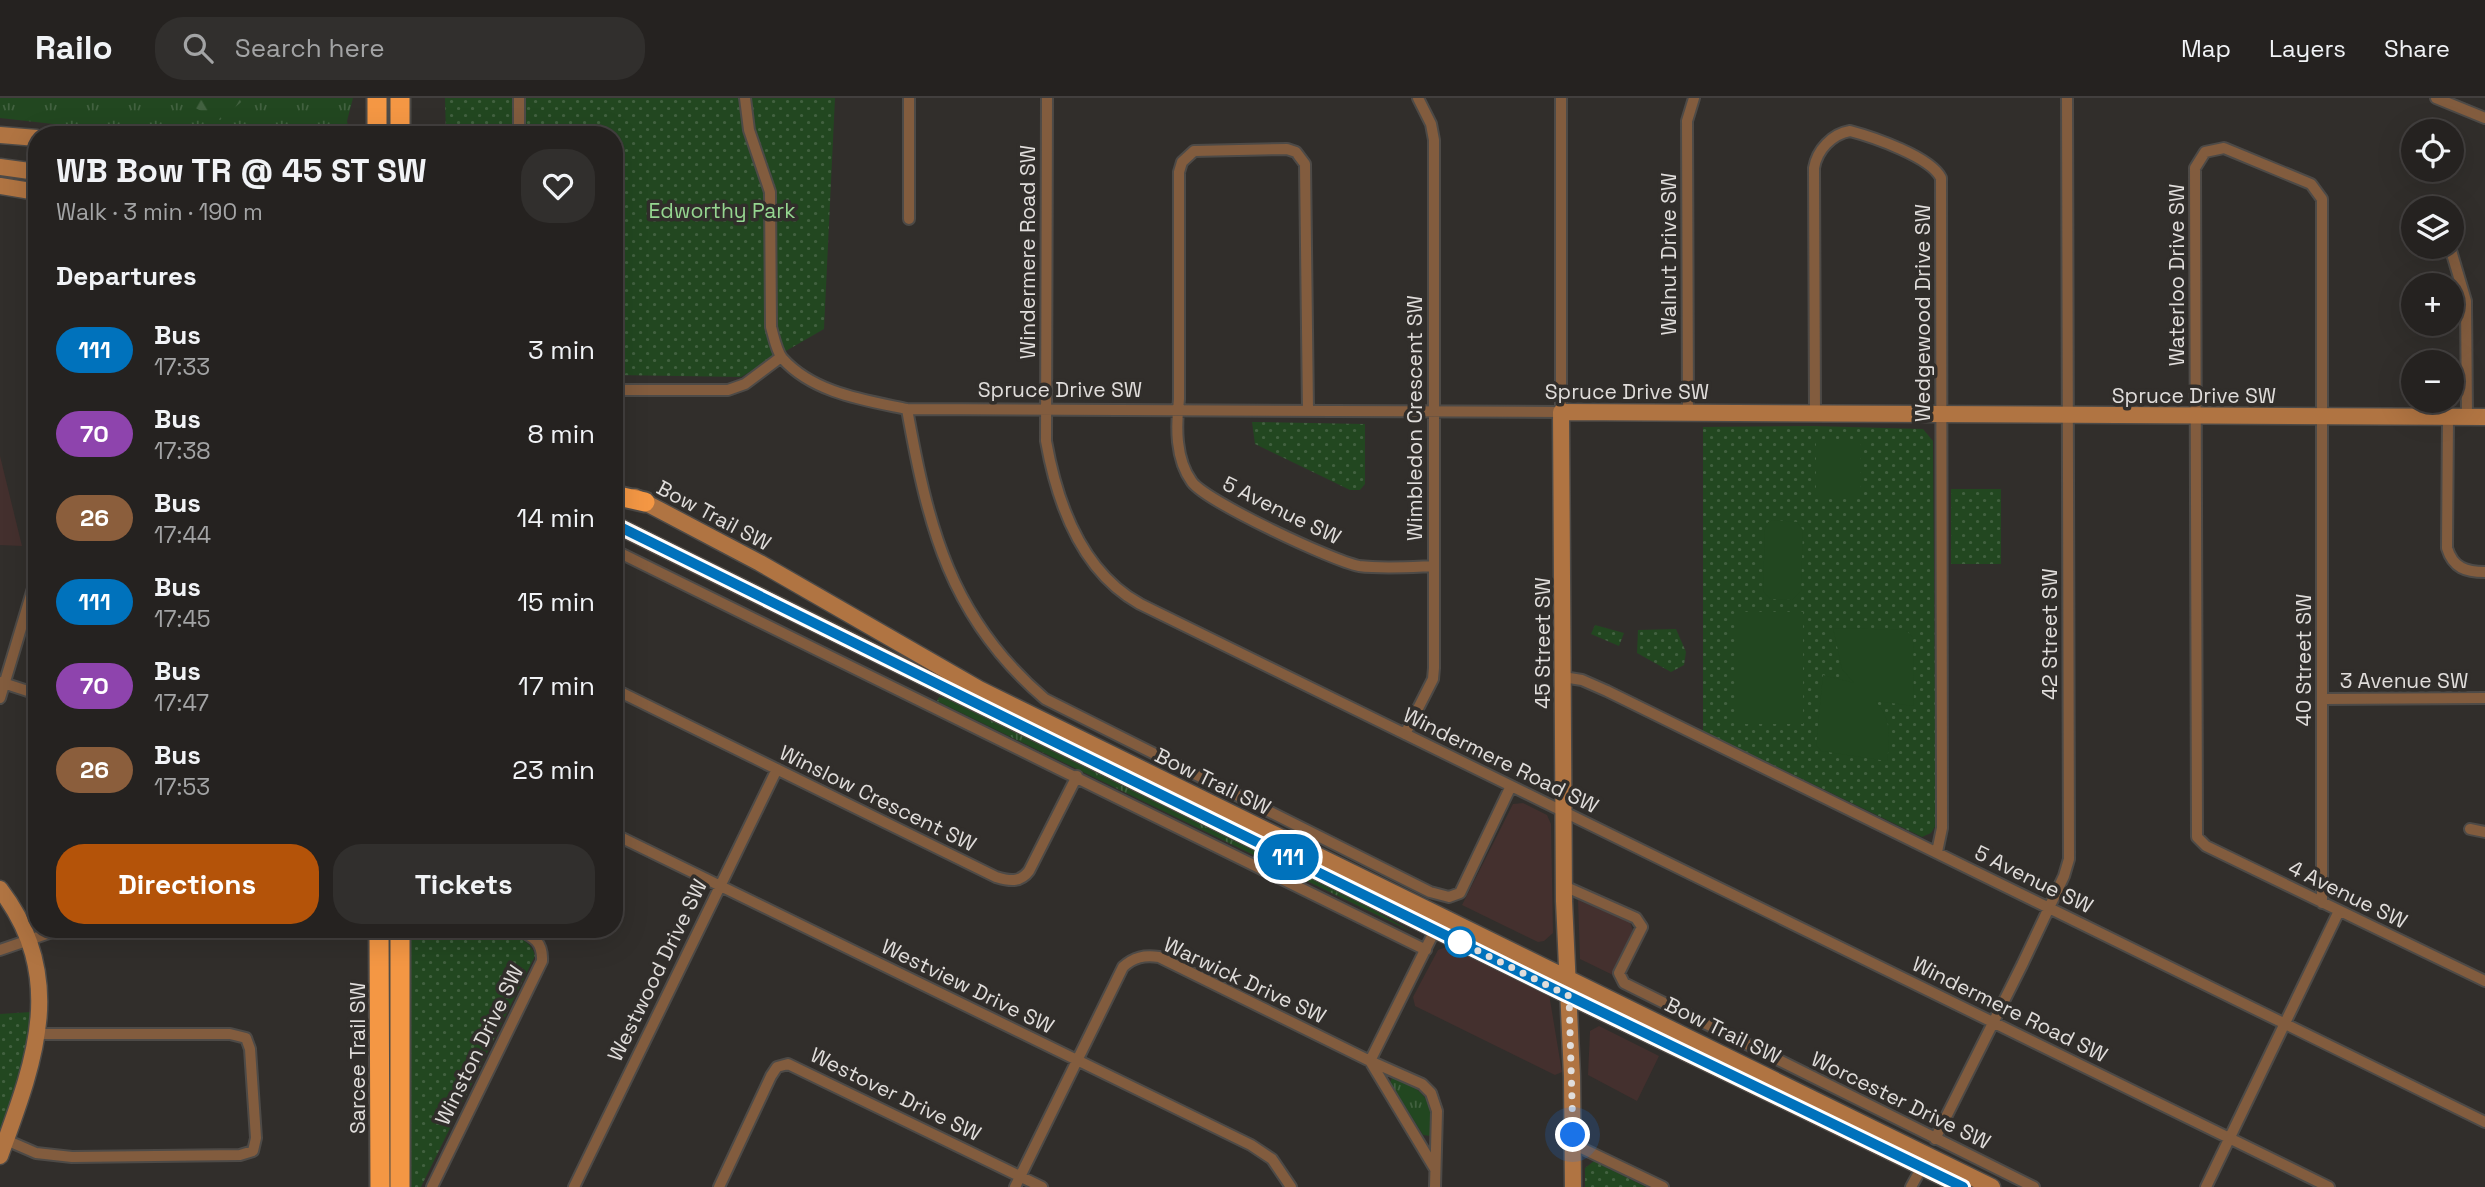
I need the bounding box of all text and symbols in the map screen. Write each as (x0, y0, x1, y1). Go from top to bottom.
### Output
search box (155, 17, 645, 80)
text: Railo (35, 27, 113, 69)
icon: search (179, 29, 217, 67)
text: Search here (235, 31, 385, 65)
text: Map (2181, 33, 2231, 64)
text: Layers (2269, 33, 2346, 64)
text: Share (2384, 33, 2450, 64)
map controls (2401, 119, 2464, 413)
button: locate (2401, 119, 2464, 182)
street label: Windermere Road SW (1014, 145, 1041, 359)
button: heart (521, 149, 595, 223)
text: WB Bow TR @ 45 ST SW (56, 150, 427, 192)
street label: Walnut Drive SW (1655, 173, 1682, 335)
street label: Waterloo Drive SW (2163, 184, 2190, 366)
button: layers (2401, 196, 2464, 259)
text: Walk · 3 min · 190 m (56, 197, 263, 227)
park label: Edworthy Park (648, 197, 796, 224)
street label: Wedgewood Drive SW (1909, 204, 1936, 422)
text: Departures (56, 259, 197, 293)
button: + (2401, 273, 2464, 336)
street label: Wimbledon Crescent SW (1401, 295, 1428, 541)
text: Bus (154, 318, 201, 352)
text: 3 min (528, 333, 595, 367)
text: 111 (78, 334, 111, 365)
button: − (2401, 350, 2464, 413)
text: 17:33 (154, 352, 210, 382)
street label: Spruce Drive SW (978, 376, 1142, 403)
street label: Spruce Drive SW (1545, 378, 1709, 405)
street label: Spruce Drive SW (2112, 382, 2276, 409)
text: Bus (154, 402, 201, 436)
text: 8 min (527, 417, 595, 451)
text: 70 (80, 418, 109, 449)
text: 17:38 (154, 436, 211, 466)
street label: 5 Avenue SW (1218, 470, 1346, 550)
street label: Bow Trail SW (652, 474, 776, 556)
text: Bus (154, 486, 201, 520)
text: 14 min (517, 501, 595, 535)
text: 26 (80, 502, 109, 533)
text: 17:44 (154, 520, 211, 550)
street label: 42 Street SW (2036, 568, 2063, 700)
text: Bus (154, 570, 201, 604)
street label: 45 Street SW (1529, 577, 1556, 709)
text: 15 min (517, 585, 595, 619)
text: 111 (78, 586, 111, 617)
street label: 40 Street SW (2290, 594, 2317, 726)
text: 17:45 (154, 604, 211, 634)
text: Bus (154, 654, 201, 688)
street label: 3 Avenue SW (2340, 667, 2468, 694)
text: 17 min (518, 669, 595, 703)
text: 70 (80, 670, 109, 701)
text: 17:47 (154, 688, 209, 718)
street label: Windermere Road SW (1399, 701, 1603, 819)
text: Bus (154, 738, 201, 772)
street label: Winslow Crescent SW (775, 739, 981, 857)
street label: Bow Trail SW (1151, 741, 1275, 821)
text: 23 min (512, 753, 595, 787)
text: 26 (80, 754, 109, 785)
text: 17:53 (154, 772, 210, 802)
line badge: 111 (1248, 834, 1328, 880)
street label: 5 Avenue SW (1970, 839, 2098, 919)
text: 111 (1272, 841, 1304, 872)
button: Directions (56, 844, 319, 924)
button: Tickets (333, 844, 595, 924)
street label: 4 Avenue SW (2284, 854, 2412, 934)
street label: Westwood Drive SW (601, 874, 713, 1066)
unlabelled marker (1445, 927, 1475, 957)
street label: Warwick Drive SW (1159, 931, 1331, 1029)
street label: Westview Drive SW (877, 932, 1059, 1040)
street label: Windermere Road SW (1908, 950, 2112, 1068)
street label: Winston Drive SW (429, 961, 529, 1129)
street label: Sarcee Trail SW (344, 982, 371, 1134)
street label: Bow Trail SW (1661, 990, 1785, 1070)
street label: Westover Drive SW (806, 1041, 986, 1147)
street label: Worcester Drive SW (1807, 1045, 1995, 1155)
your location (1555, 1117, 1590, 1152)

